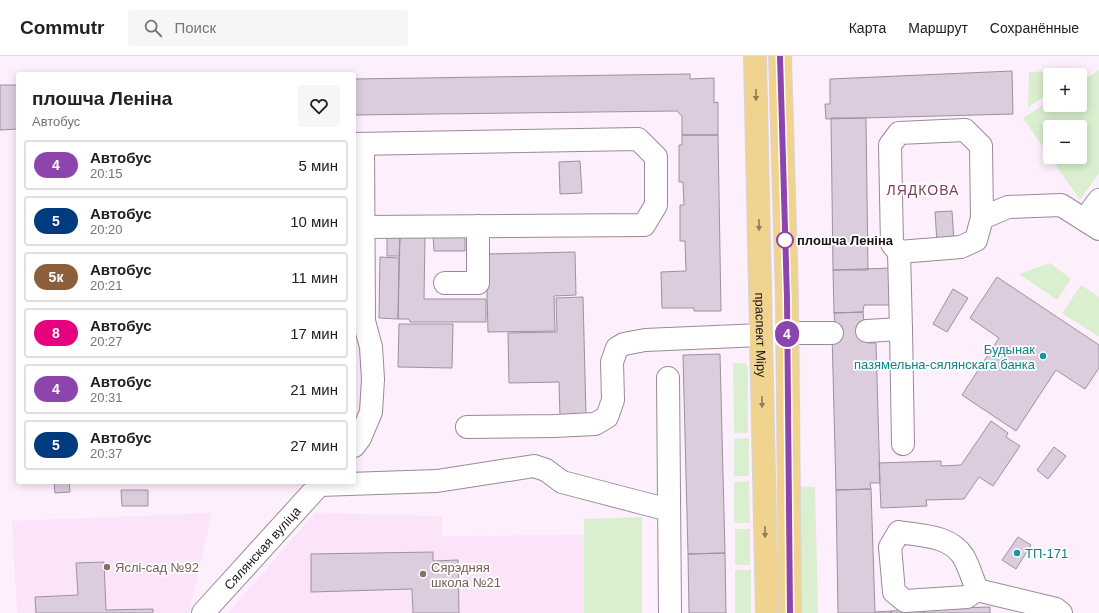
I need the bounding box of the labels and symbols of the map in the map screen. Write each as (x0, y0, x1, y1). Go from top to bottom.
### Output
one-way arrow (753, 89, 759, 102)
district label: ЛЯДКОВА (887, 182, 959, 198)
one-way arrow (756, 219, 762, 232)
marker: плошча Леніна (776, 231, 794, 249)
place label: плошча Леніна (797, 233, 894, 248)
street label: праспект Міру (752, 292, 769, 378)
line badge: 4 (774, 321, 800, 347)
place label: Будынак пазямельна-сялянскага банка (854, 342, 1036, 372)
marker: Будынак пазямельна-сялянскага банка (1038, 351, 1048, 361)
one-way arrow (759, 396, 766, 408)
street label: Сялянская вуліца (221, 503, 304, 593)
one-way arrow (762, 526, 768, 539)
place label: ТП-171 (1025, 546, 1068, 561)
marker: ТП-171 (1012, 548, 1022, 558)
place label: Яслі-сад №92 (115, 560, 199, 575)
place label: Сярэдняя школа №21 (431, 560, 501, 590)
marker: Яслі-сад №92 (102, 562, 112, 572)
marker: Сярэдняя школа №21 (418, 569, 428, 579)

